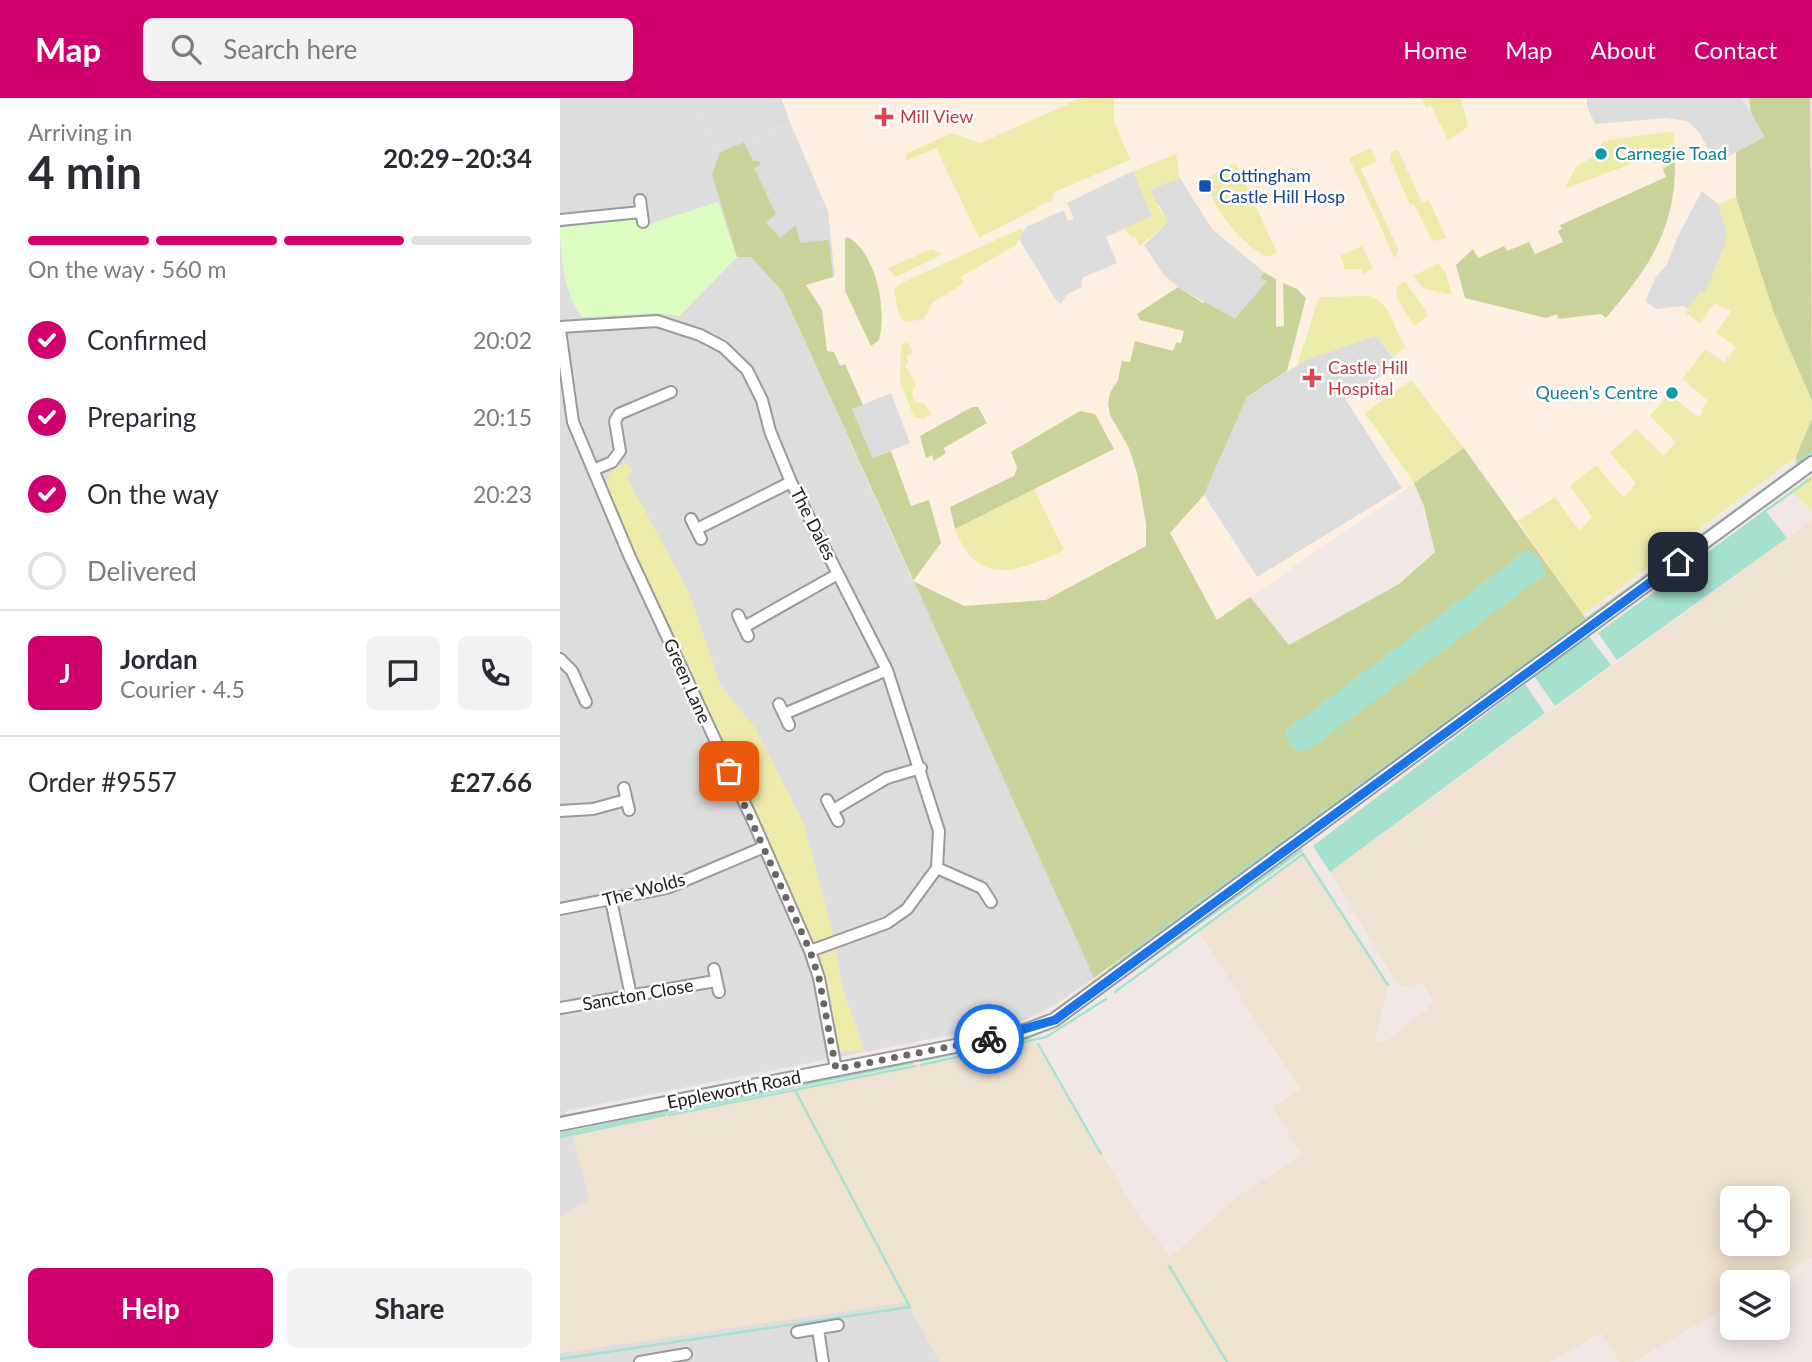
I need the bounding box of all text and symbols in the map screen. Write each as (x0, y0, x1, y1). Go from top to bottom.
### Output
search box (143, 18, 633, 81)
text: Map (35, 29, 101, 69)
icon: search (167, 30, 205, 68)
text: Search here (223, 33, 357, 65)
text: Home (1403, 35, 1467, 64)
text: Map (1505, 35, 1553, 64)
text: About (1591, 35, 1656, 64)
text: Contact (1694, 35, 1777, 64)
place label: Mill View (900, 105, 973, 127)
marker: Mill View (874, 107, 894, 127)
text: Arriving in (28, 118, 132, 146)
text: 20:29–20:34 (383, 142, 532, 174)
place label: Carnegie Toad (1615, 142, 1727, 164)
text: 4 min (28, 144, 142, 199)
marker: Carnegie Toad (1593, 146, 1609, 162)
place label: Cottingham Castle Hill Hosp (1219, 164, 1345, 207)
marker: Cottingham Castle Hill Hosp (1197, 178, 1213, 194)
text: On the way · 560 m (28, 255, 227, 283)
icon: check (28, 321, 66, 359)
text: Confirmed (87, 324, 207, 356)
text: 20:02 (473, 326, 532, 354)
place label: Castle Hill Hospital (1328, 356, 1408, 399)
marker: Castle Hill Hospital (1302, 368, 1322, 388)
place label: Queen's Centre (1535, 381, 1658, 403)
marker: Queen's Centre (1664, 385, 1680, 401)
icon: check (28, 398, 66, 436)
text: Preparing (87, 401, 196, 433)
text: 20:15 (473, 403, 532, 431)
icon: check (28, 475, 66, 513)
text: On the way (87, 478, 219, 510)
text: 20:23 (473, 480, 532, 508)
street label: The Dales (786, 484, 842, 564)
pin (1648, 532, 1708, 592)
icon: home (1659, 543, 1697, 581)
text: Delivered (87, 555, 197, 587)
street label: Green Lane (659, 635, 716, 726)
button: chat (366, 636, 440, 710)
button: phone (458, 636, 532, 710)
text: Jordan (120, 643, 198, 675)
text: J (59, 657, 71, 689)
text: Courier · 4.5 (120, 675, 245, 703)
pin (699, 741, 759, 801)
icon: bag (710, 752, 748, 790)
text: Order #9557 (28, 766, 177, 798)
text: £27.66 (450, 766, 532, 798)
street label: The Wolds (600, 867, 688, 911)
street label: Sancton Close (581, 973, 695, 1015)
courier (954, 1004, 1024, 1074)
icon: bike (970, 1020, 1008, 1058)
street label: Eppleworth Road (665, 1065, 803, 1113)
map controls (1720, 1186, 1790, 1340)
button: locate (1720, 1186, 1790, 1256)
button: Help (28, 1268, 273, 1348)
button: Share (287, 1268, 532, 1348)
button: layers (1720, 1270, 1790, 1340)

